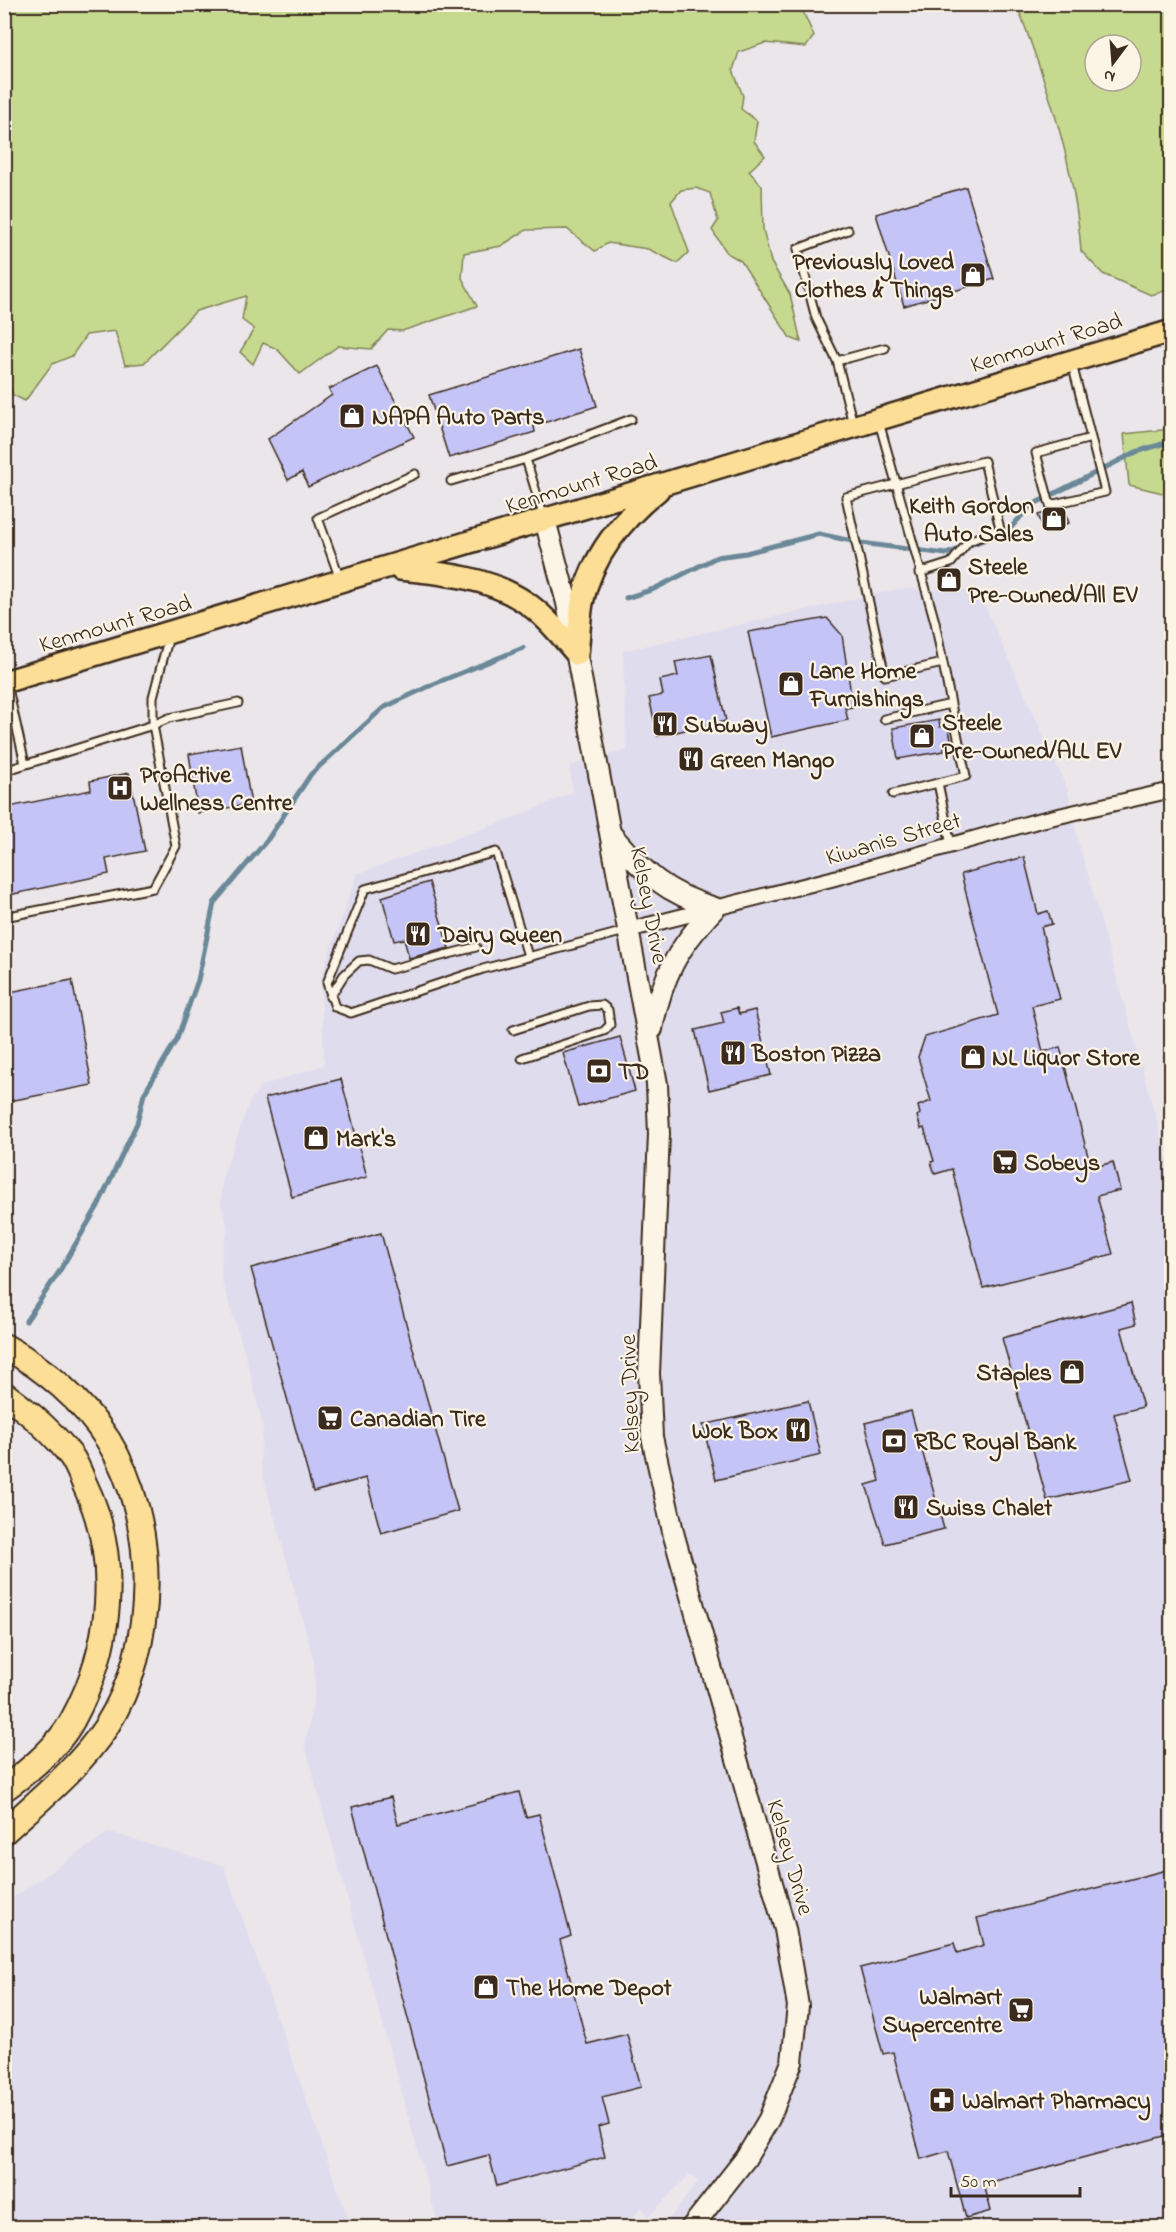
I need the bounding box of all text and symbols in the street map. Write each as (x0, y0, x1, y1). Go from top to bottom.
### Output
north arrow (1083, 33, 1143, 93)
text: N (1101, 62, 1118, 89)
place label: Previously Loved Clothes & Things (792, 246, 955, 310)
shop icon: Previously Loved Clothes & Things (958, 260, 988, 290)
street label: Kenmount Road (966, 305, 1127, 384)
shop icon: NAPA Auto Parts (337, 401, 367, 431)
place label: NAPA Auto Parts (372, 401, 544, 436)
street label: Kenmount Road (501, 446, 662, 525)
place label: Keith Gordon Auto Sales (909, 490, 1034, 553)
shop icon: Keith Gordon Auto Sales (1039, 504, 1069, 534)
place label: Steele Pre-Owned/All EV (968, 551, 1138, 614)
shop icon: Steele Pre-Owned/All EV (934, 565, 964, 595)
street label: Kenmount Road (35, 587, 196, 664)
place label: Lane Home Furnishings (809, 655, 924, 719)
shop icon: Lane Home Furnishings (776, 669, 806, 699)
place label: Steele Pre-Owned/ALL EV (942, 707, 1122, 770)
restaurant icon: Subway (650, 709, 680, 739)
place label: Subway (684, 709, 768, 745)
shop icon: Steele Pre-Owned/ALL EV (907, 721, 937, 751)
restaurant icon: Green Mango (676, 744, 706, 774)
place label: Green Mango (710, 744, 834, 780)
place label: ProActive Wellness Centre (140, 759, 294, 822)
hospital icon: ProActive Wellness Centre (105, 773, 135, 803)
street label: Kiwanis Street (822, 804, 966, 876)
street label: Kelsey Drive (618, 844, 676, 968)
restaurant icon: Dairy Queen (403, 919, 433, 949)
place label: Dairy Queen (437, 919, 562, 955)
restaurant icon: Boston Pizza (718, 1038, 748, 1068)
place label: Boston Pizza (751, 1038, 881, 1073)
shop icon: NL Liquor Store (958, 1042, 988, 1072)
place label: NL Liquor Store (992, 1042, 1141, 1077)
bank icon: TD (584, 1056, 614, 1086)
place label: TD (618, 1056, 649, 1091)
shop icon: Mark's (301, 1123, 331, 1153)
place label: Mark's (336, 1123, 396, 1158)
supermarket icon: Sobeys (990, 1147, 1020, 1177)
place label: Sobeys (1024, 1147, 1100, 1183)
street label: Kelsey Drive (612, 1334, 652, 1454)
place label: Staples (976, 1357, 1052, 1392)
shop icon: Staples (1057, 1357, 1087, 1387)
supermarket icon: Canadian Tire (315, 1403, 345, 1433)
place label: Canadian Tire (350, 1403, 487, 1438)
place label: Wok Box (692, 1415, 778, 1450)
restaurant icon: Wok Box (783, 1415, 813, 1445)
bank icon: RBC Royal Bank (879, 1426, 909, 1456)
place label: RBC Royal Bank (914, 1426, 1077, 1462)
restaurant icon: Swiss Chalet (891, 1492, 921, 1522)
place label: Swiss Chalet (926, 1492, 1053, 1527)
street label: Kelsey Drive (754, 1796, 822, 1920)
shop icon: The Home Depot (471, 1972, 501, 2002)
place label: The Home Depot (506, 1972, 673, 2007)
place label: Walmart Supercentre (882, 1981, 1003, 2044)
supermarket icon: Walmart Supercentre (1006, 1995, 1036, 2025)
pharmacy icon: Walmart Pharmacy (927, 2085, 957, 2115)
place label: Walmart Pharmacy (962, 2085, 1151, 2121)
scale bar (951, 2160, 1080, 2198)
text: 50 m (960, 2170, 997, 2196)

